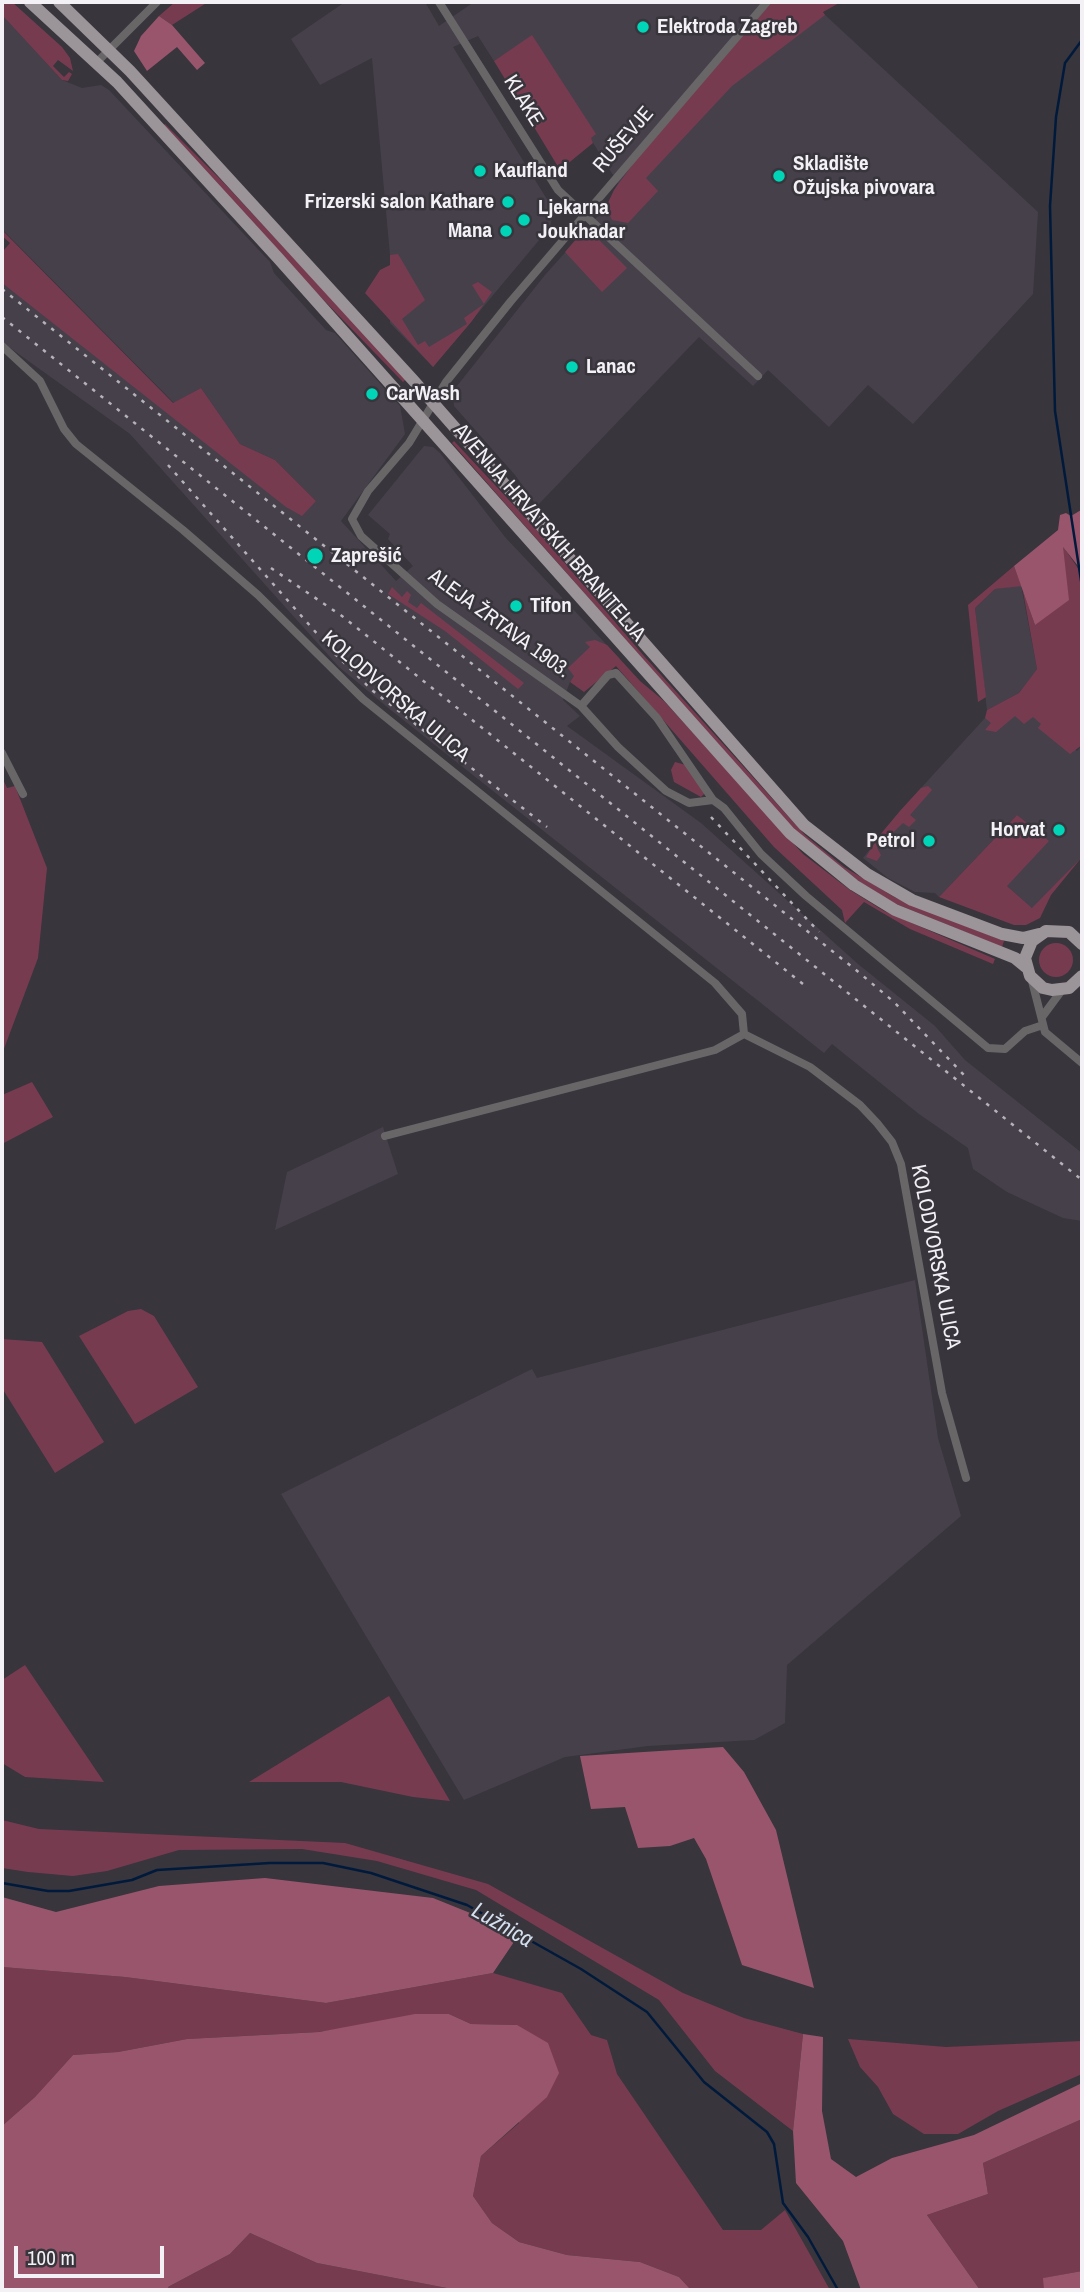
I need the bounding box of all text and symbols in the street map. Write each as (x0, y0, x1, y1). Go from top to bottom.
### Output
place label: Elektroda Zagreb (657, 14, 798, 40)
marker: Elektroda Zagreb (635, 19, 651, 35)
street label: KLAKE (498, 71, 548, 131)
street label: RUŠEVJE (588, 102, 660, 178)
place label: Skladište Ožujska pivovara (793, 151, 935, 201)
place label: Kaufland (494, 158, 568, 184)
marker: Kaufland (472, 163, 488, 179)
marker: Skladište Ožujska pivovara (771, 168, 787, 184)
place label: Frizerski salon Kathare (304, 189, 494, 215)
marker: Frizerski salon Kathare (500, 194, 516, 210)
place label: Ljekarna Joukhadar (538, 195, 625, 245)
marker: Ljekarna Joukhadar (516, 212, 532, 228)
place label: Mana (448, 218, 492, 244)
marker: Mana (498, 223, 514, 239)
place label: Lanac (586, 354, 636, 380)
marker: Lanac (564, 359, 580, 375)
place label: CarWash (386, 381, 460, 407)
marker: CarWash (364, 386, 380, 402)
street label: AVENIJA HRVATSKIH BRANITELJA (448, 419, 650, 647)
place label: Zaprešić (331, 543, 402, 569)
marker: Zaprešić (305, 546, 325, 566)
street label: ALEJA ŽRTAVA 1903. (423, 564, 575, 684)
place label: Tifon (530, 593, 572, 619)
marker: Tifon (508, 598, 524, 614)
street label: KOLODVORSKA ULICA (316, 626, 474, 768)
place label: Horvat (990, 817, 1045, 843)
marker: Horvat (1051, 822, 1067, 838)
place label: Petrol (866, 828, 915, 854)
marker: Petrol (921, 833, 937, 849)
street label: KOLODVORSKA ULICA (905, 1163, 965, 1351)
water label: Lužnica (466, 1898, 538, 1954)
scale bar (18, 2232, 168, 2276)
text: 100 m (27, 2243, 75, 2272)

